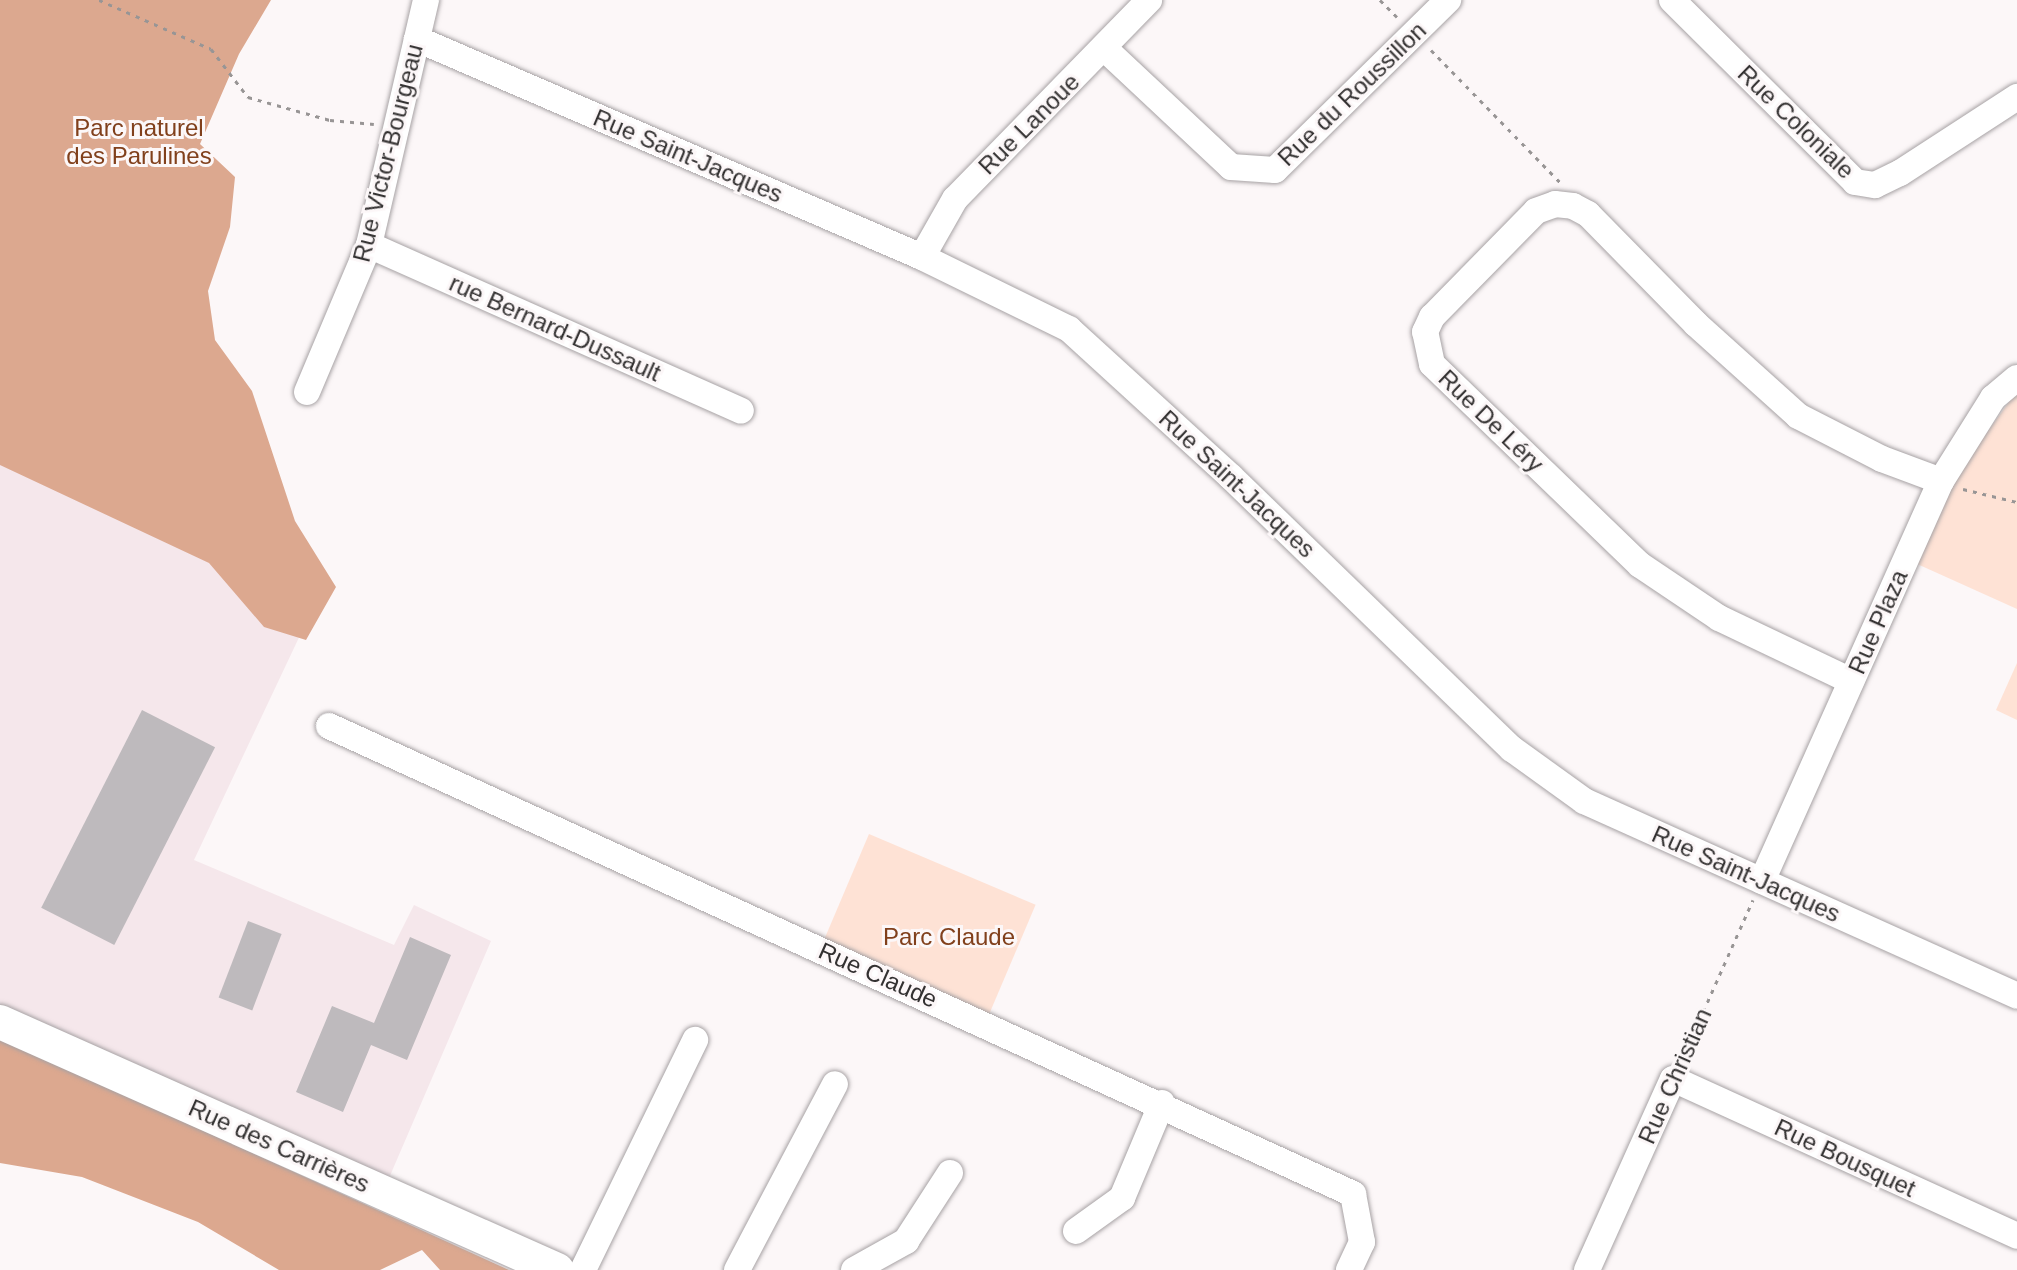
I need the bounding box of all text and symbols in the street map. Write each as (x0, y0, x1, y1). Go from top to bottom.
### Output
street label: Rue du Roussillon (1272, 16, 1432, 172)
street label: Rue Victor-Bourgeau (347, 41, 429, 265)
street label: Rue Coloniale (1732, 59, 1860, 185)
street label: Rue Lanoue (973, 68, 1085, 180)
street label: Rue Saint-Jacques (589, 103, 787, 209)
park label: Parc naturel des Parulines (66, 114, 212, 170)
street label: rue Bernard-Dussault (445, 268, 665, 388)
street label: Rue De Léry (1433, 364, 1549, 478)
street label: Rue Saint-Jacques (1153, 404, 1321, 564)
street label: Rue Plaza (1842, 566, 1914, 678)
street label: Rue Saint-Jacques (1648, 820, 1844, 928)
park label: Parc Claude (883, 923, 1015, 951)
street label: Rue Claude (814, 936, 942, 1014)
street label: Rue Christian (1632, 1004, 1718, 1148)
street label: Rue des Carrières (184, 1093, 374, 1199)
street label: Rue Bousquet (1770, 1113, 1920, 1203)

